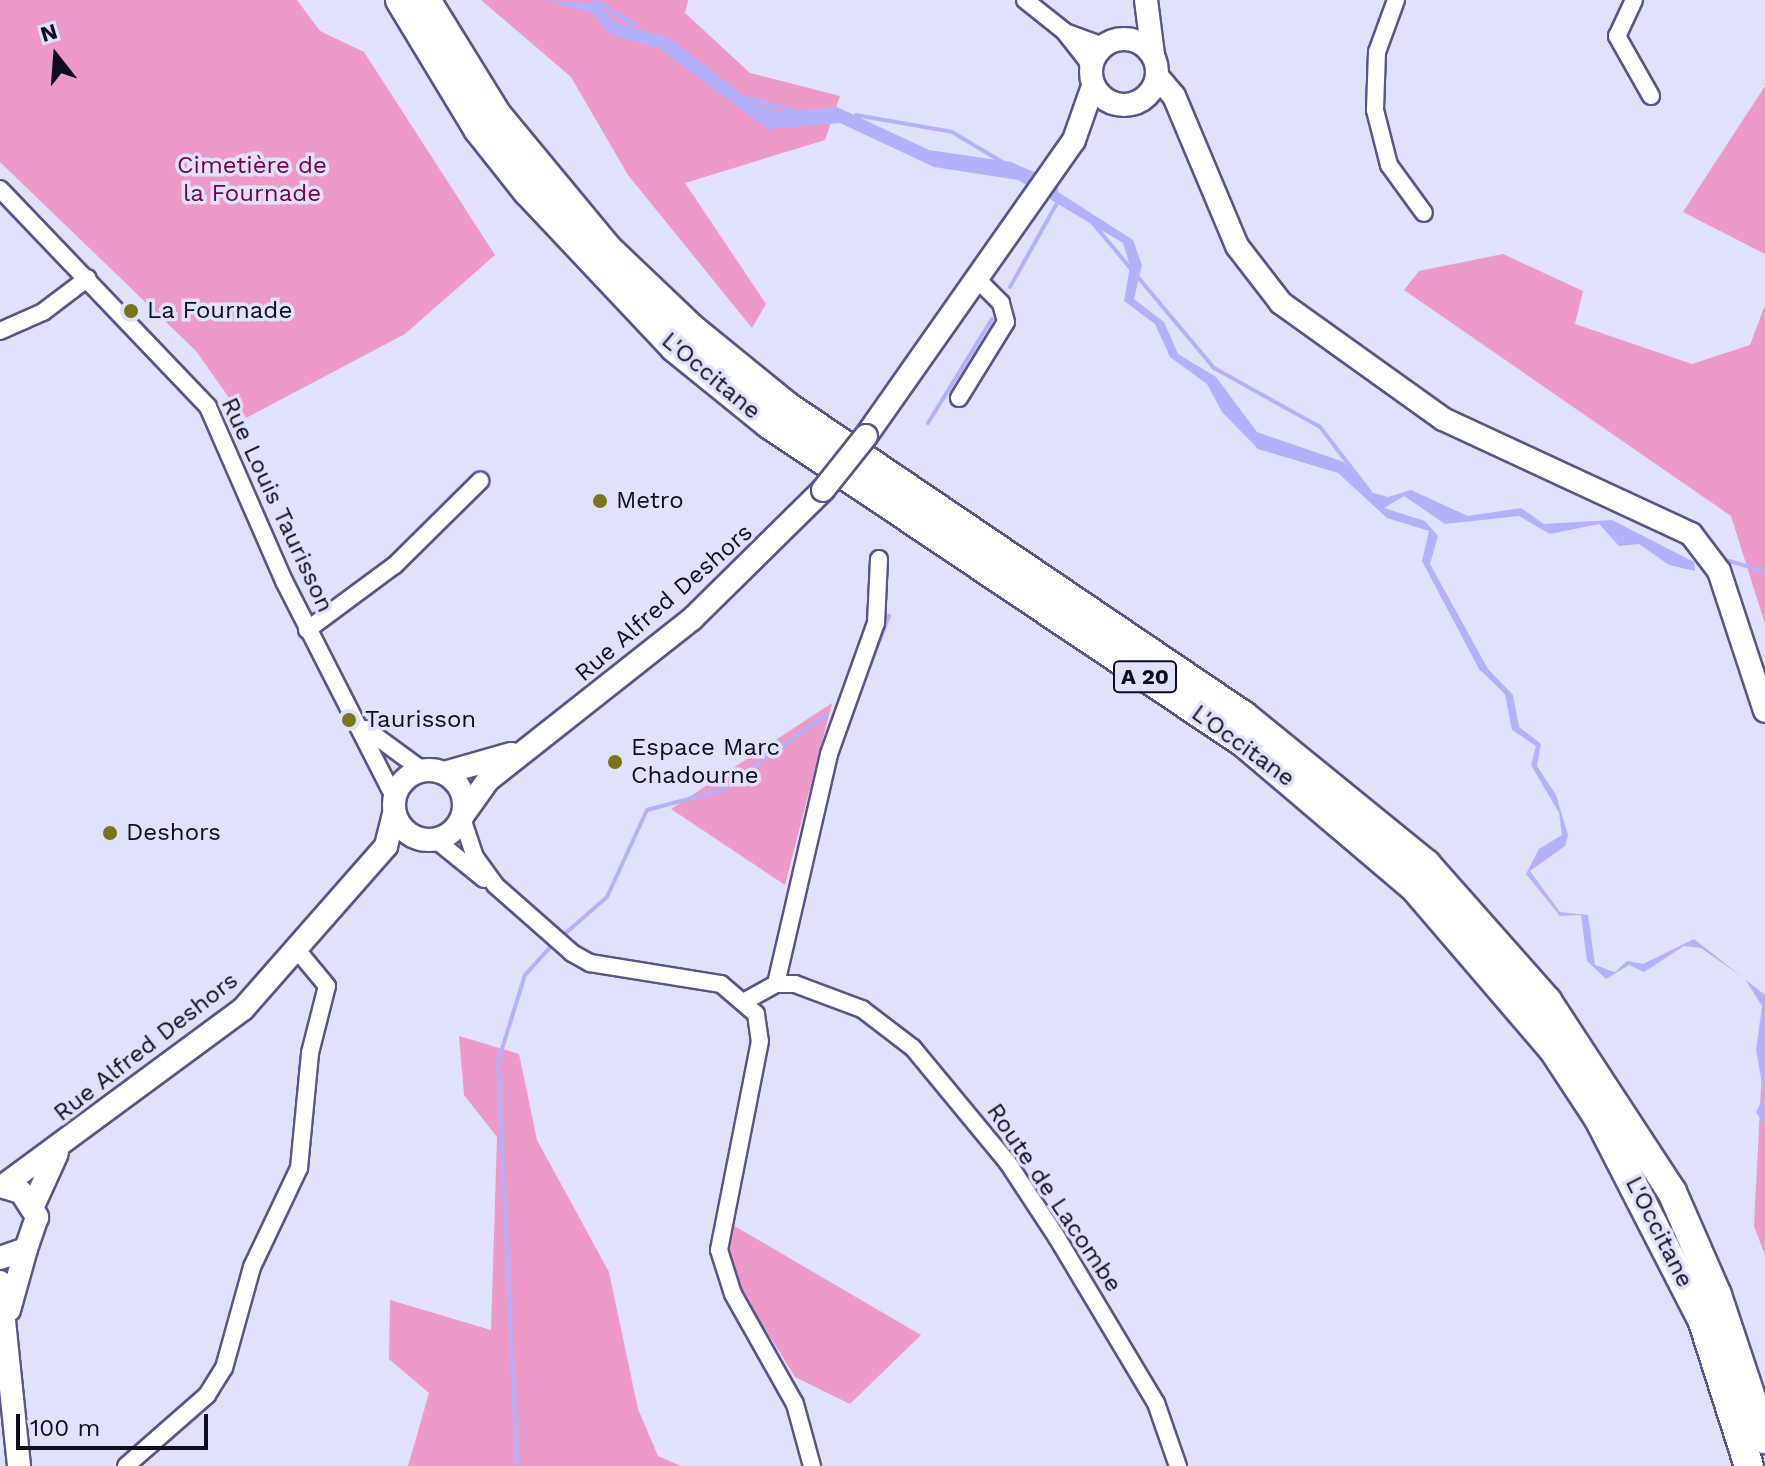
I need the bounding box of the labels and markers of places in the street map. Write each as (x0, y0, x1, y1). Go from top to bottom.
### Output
place label: La Fournade (147, 297, 293, 325)
marker: La Fournade (122, 302, 140, 320)
place label: Metro (616, 487, 684, 515)
marker: Metro (591, 492, 609, 510)
place label: Taurisson (365, 706, 476, 734)
marker: Taurisson (340, 711, 358, 729)
place label: Espace Marc Chadourne (631, 734, 780, 790)
marker: Espace Marc Chadourne (606, 753, 624, 771)
place label: Deshors (126, 819, 221, 847)
marker: Deshors (101, 824, 119, 842)

